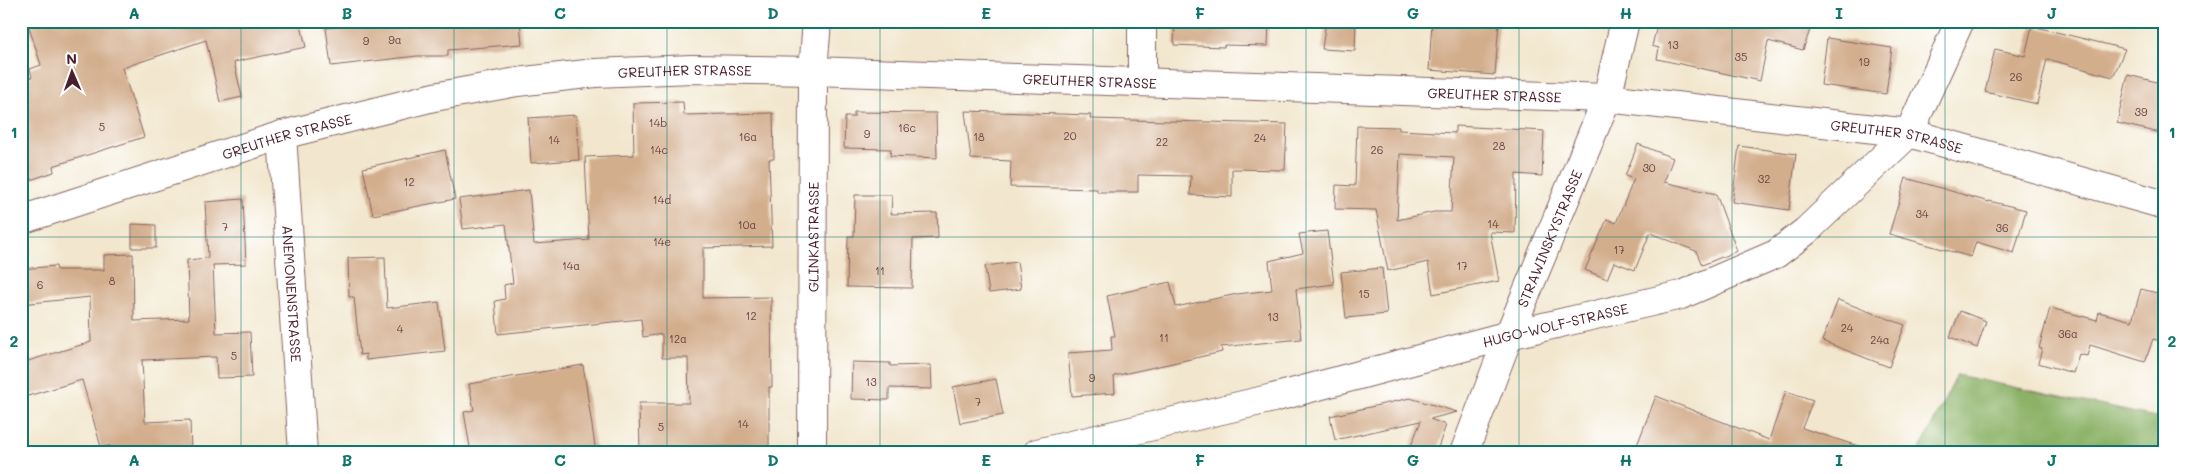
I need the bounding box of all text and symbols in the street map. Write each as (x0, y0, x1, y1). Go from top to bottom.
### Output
text: A (128, 2, 140, 23)
text: B (342, 2, 352, 23)
text: C (554, 2, 566, 23)
text: D (767, 2, 779, 23)
text: E (981, 2, 991, 23)
text: F (1195, 2, 1205, 23)
text: G (1407, 2, 1419, 23)
text: H (1620, 2, 1632, 23)
text: I (1835, 2, 1843, 23)
text: J (2047, 2, 2057, 23)
house number: 9a (388, 32, 402, 47)
house number: 9 (363, 33, 370, 48)
house number: 13 (1667, 37, 1679, 52)
north arrow (48, 48, 98, 98)
text: N (66, 49, 77, 68)
house number: 35 (1735, 49, 1747, 64)
house number: 19 (1858, 54, 1870, 69)
street label: GREUTHER STRASSE (617, 59, 752, 82)
street label: GREUTHER STRASSE (1022, 69, 1157, 92)
house number: 26 (2010, 69, 2022, 84)
street label: GREUTHER STRASSE (1427, 82, 1562, 106)
house number: 39 (2135, 104, 2148, 119)
street label: GREUTHER STRASSE (220, 108, 354, 163)
street label: GREUTHER STRASSE (1830, 114, 1965, 157)
house number: 14b (649, 115, 667, 130)
house number: 5 (99, 119, 105, 134)
house number: 16c (898, 120, 916, 135)
text: 1 (10, 121, 18, 142)
text: 1 (2168, 121, 2176, 142)
house number: 9 (864, 126, 871, 141)
house number: 20 (1064, 128, 1077, 143)
house number: 16a (739, 129, 757, 144)
house number: 18 (973, 129, 985, 144)
house number: 24 (1254, 130, 1267, 145)
house number: 14 (548, 132, 560, 147)
house number: 22 (1156, 134, 1168, 149)
house number: 28 (1493, 138, 1506, 153)
house number: 14c (650, 142, 668, 157)
house number: 26 (1371, 142, 1383, 157)
house number: 30 (1642, 160, 1656, 175)
street label: STRAWINSKYSTRASSE (1512, 167, 1586, 310)
house number: 32 (1758, 171, 1770, 186)
house number: 12 (403, 174, 415, 189)
street label: GLINKASTRASSE (803, 182, 822, 292)
house number: 14d (653, 192, 671, 207)
house number: 34 (1916, 206, 1929, 221)
house number: 14 (1487, 216, 1499, 231)
house number: 10a (738, 217, 756, 232)
house number: 7 (222, 219, 228, 234)
house number: 36 (1995, 220, 2009, 235)
street label: ANEMONENSTRASSE (278, 225, 306, 363)
house number: 14e (653, 234, 671, 249)
house number: 17 (1613, 242, 1625, 257)
house number: 14a (562, 258, 580, 273)
house number: 17 (1456, 258, 1468, 273)
house number: 11 (875, 263, 885, 278)
house number: 8 (109, 273, 116, 288)
house number: 6 (37, 277, 43, 292)
house number: 15 (1358, 286, 1370, 301)
street label: HUGO-WOLF-STRASSE (1480, 298, 1630, 351)
house number: 12 (745, 308, 757, 323)
house number: 13 (1267, 309, 1279, 324)
house number: 24 (1841, 320, 1854, 335)
house number: 4 (397, 321, 404, 336)
house number: 36a (2058, 326, 2078, 341)
text: 2 (10, 330, 19, 351)
house number: 11 (1159, 330, 1169, 345)
text: 2 (2168, 330, 2177, 351)
house number: 12a (669, 331, 687, 346)
house number: 24a (1870, 332, 1890, 347)
house number: 5 (231, 348, 237, 363)
house number: 9 (1089, 370, 1096, 385)
house number: 13 (865, 374, 877, 389)
house number: 7 (975, 394, 981, 409)
house number: 14 (737, 416, 749, 431)
house number: 5 (658, 419, 664, 434)
text: A (128, 449, 140, 470)
text: B (342, 449, 352, 470)
text: C (554, 449, 566, 470)
text: D (767, 449, 779, 470)
text: E (981, 449, 991, 470)
text: F (1195, 449, 1205, 470)
text: G (1407, 449, 1419, 470)
text: H (1620, 449, 1632, 470)
text: I (1835, 449, 1843, 470)
text: J (2047, 449, 2057, 470)

